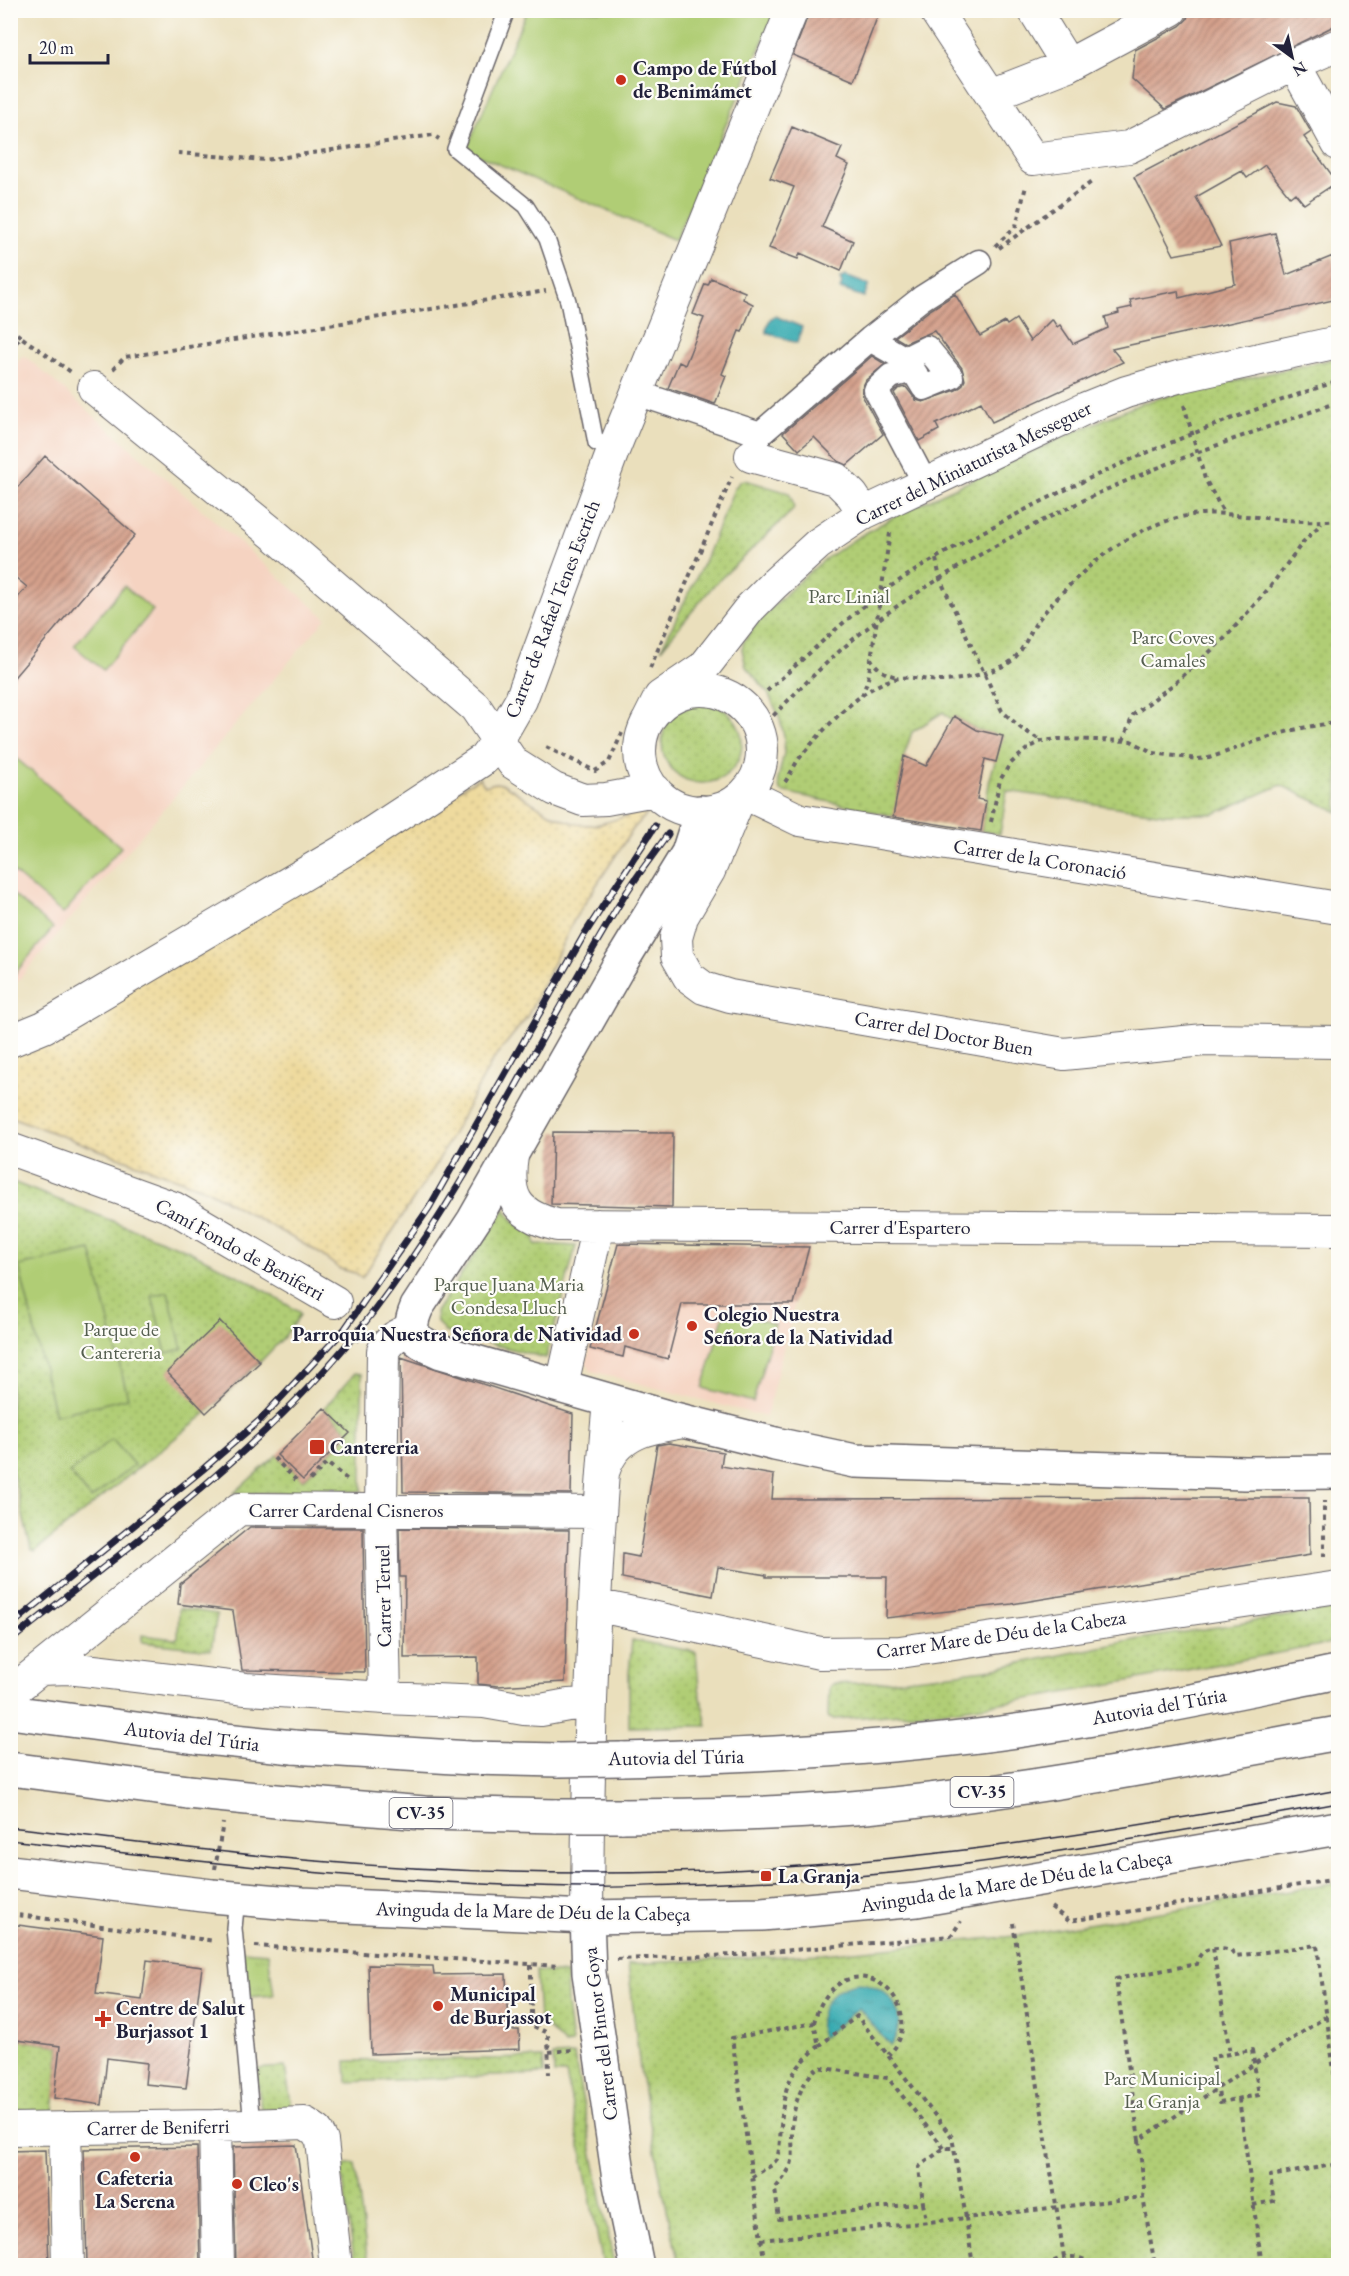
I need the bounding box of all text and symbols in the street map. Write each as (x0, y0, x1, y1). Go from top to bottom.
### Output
scale bar (30, 27, 108, 65)
north arrow (1262, 27, 1322, 87)
text: 20 m (39, 36, 74, 59)
place label: Campo de Fútbol de Benimámet (633, 55, 777, 104)
text: N (1289, 57, 1311, 82)
marker: Campo de Fútbol de Benimámet (614, 73, 628, 87)
street label: Carrer del Miniaturista Messeguer (850, 394, 1096, 532)
street label: Carrer de Rafael Tenes Escrich (498, 496, 606, 722)
park label: Parc Linial (808, 583, 890, 609)
park label: Parc Coves Camales (1131, 624, 1215, 673)
street label: Carrer de la Coronació (952, 832, 1128, 886)
street label: Carrer del Doctor Buen (852, 1004, 1036, 1062)
street label: Camí Fondo de Beniferri (151, 1192, 329, 1306)
street label: Carrer d'Espartero (829, 1214, 971, 1240)
park label: Parque Juana Maria Condesa Lluch (434, 1271, 584, 1320)
place label: Colegio Nuestra Señora de la Natividad (704, 1301, 893, 1350)
park label: Parque de Cantereria (81, 1316, 161, 1365)
marker: Colegio Nuestra Señora de la Natividad (685, 1319, 699, 1333)
place label: Parroquia Nuestra Señora de Natividad (292, 1321, 622, 1347)
marker: Parroquia Nuestra Señora de Natividad (627, 1327, 641, 1341)
place label: Cantereria (330, 1434, 419, 1460)
marker: Cantereria (308, 1438, 326, 1456)
street label: Carrer Cardenal Cisneros (248, 1497, 444, 1523)
street label: Carrer Teruel (369, 1544, 397, 1648)
street label: Carrer Mare de Déu de la Cabeza (874, 1604, 1128, 1664)
street label: Autovia del Túria (1089, 1681, 1228, 1731)
street label: Autovia del Túria (122, 1715, 261, 1757)
street label: Autovia del Túria (607, 1743, 744, 1771)
road number: CV-35 (950, 1777, 1014, 1807)
road number: CV-35 (390, 1798, 452, 1828)
street label: Avinguda de la Mare de Déu de la Cabeça (858, 1844, 1173, 1919)
place label: La Granja (778, 1863, 860, 1889)
marker: La Granja (759, 1869, 773, 1883)
street label: Avinguda de la Mare de Déu de la Cabeça (374, 1895, 691, 1927)
street label: Carrer del Pintor Goya (576, 1946, 624, 2122)
place label: Municipal de Burjassot (450, 1981, 552, 2030)
place label: Centre de Salut Burjassot 1 (116, 1995, 245, 2044)
marker: Municipal de Burjassot (431, 1999, 445, 2013)
marker: Centre de Salut Burjassot 1 (94, 2010, 112, 2028)
park label: Parc Municipal La Granja (1104, 2065, 1221, 2114)
street label: Carrer de Beniferri (86, 2113, 230, 2141)
marker: Cafeteria La Serena (128, 2150, 142, 2164)
place label: Cafeteria La Serena (95, 2165, 175, 2214)
place label: Cleo's (249, 2171, 299, 2197)
marker: Cleo's (230, 2177, 244, 2191)

